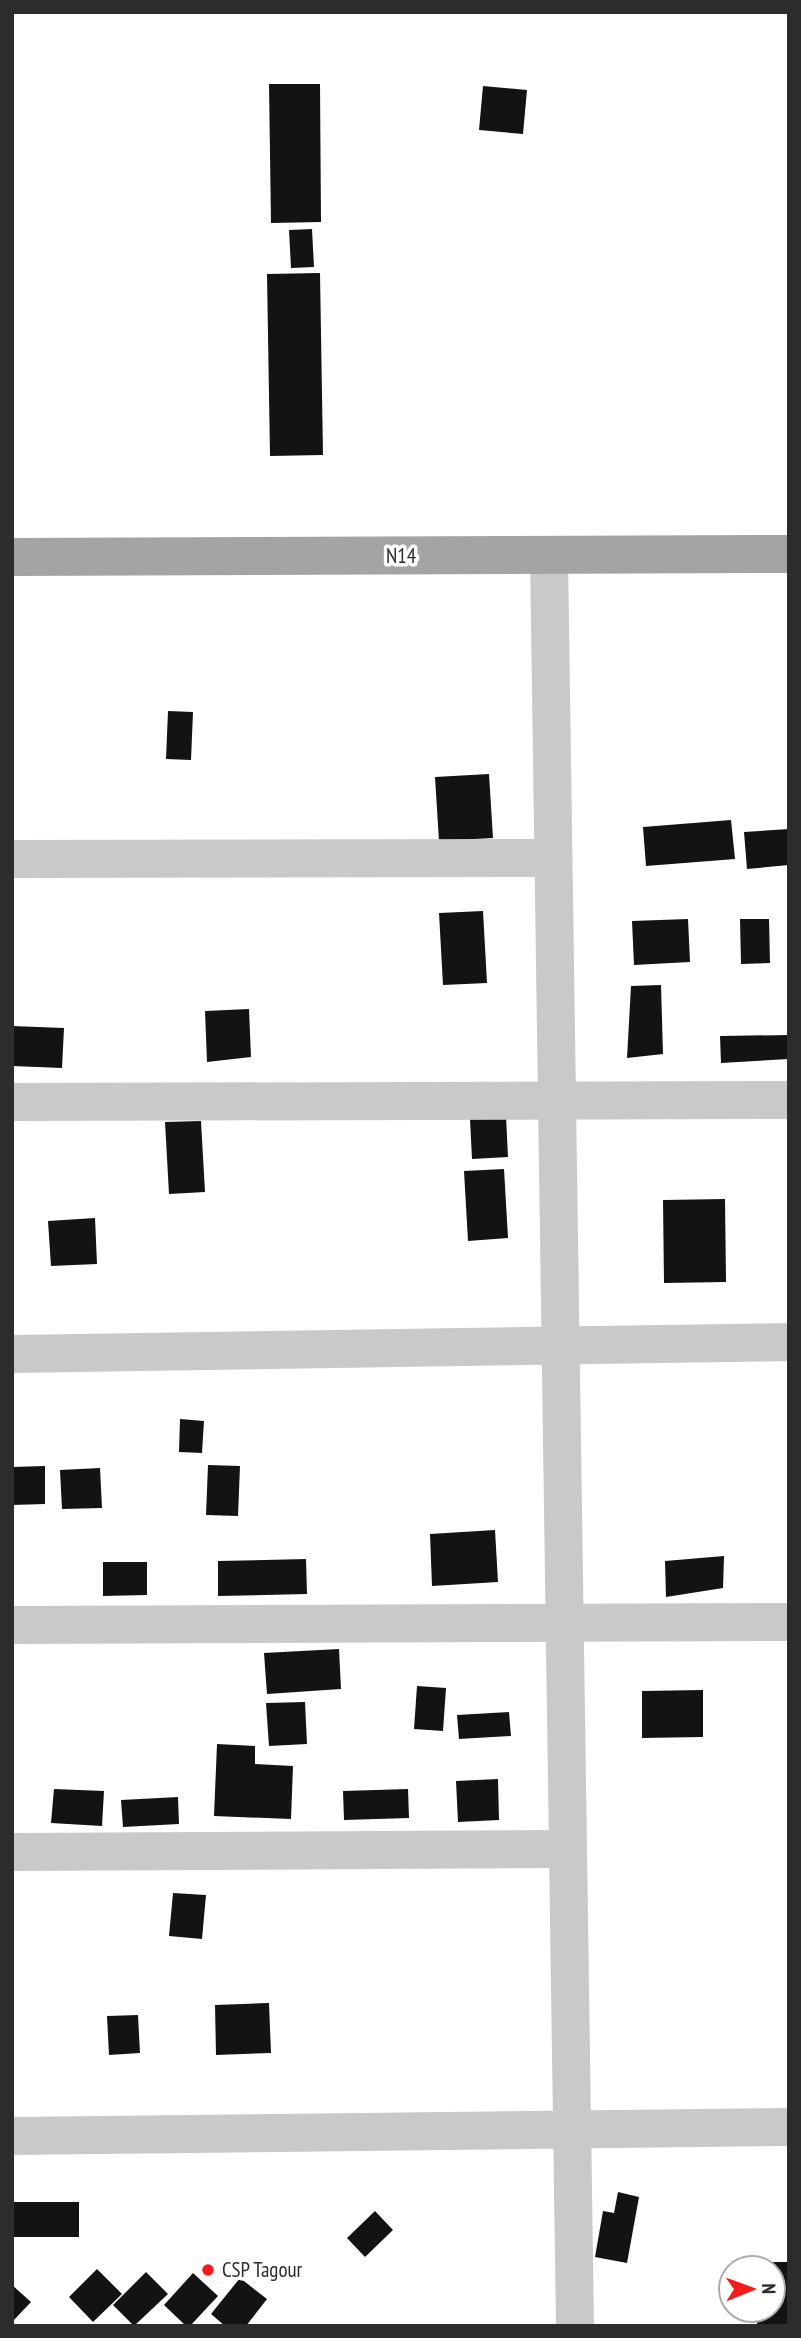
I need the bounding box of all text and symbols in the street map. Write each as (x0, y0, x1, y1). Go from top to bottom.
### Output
street label: N14 (386, 542, 417, 569)
north arrow (717, 2254, 787, 2324)
place label: CSP Tagour (222, 2256, 303, 2283)
marker: CSP Tagour (200, 2262, 216, 2278)
text: N (757, 2283, 781, 2294)

